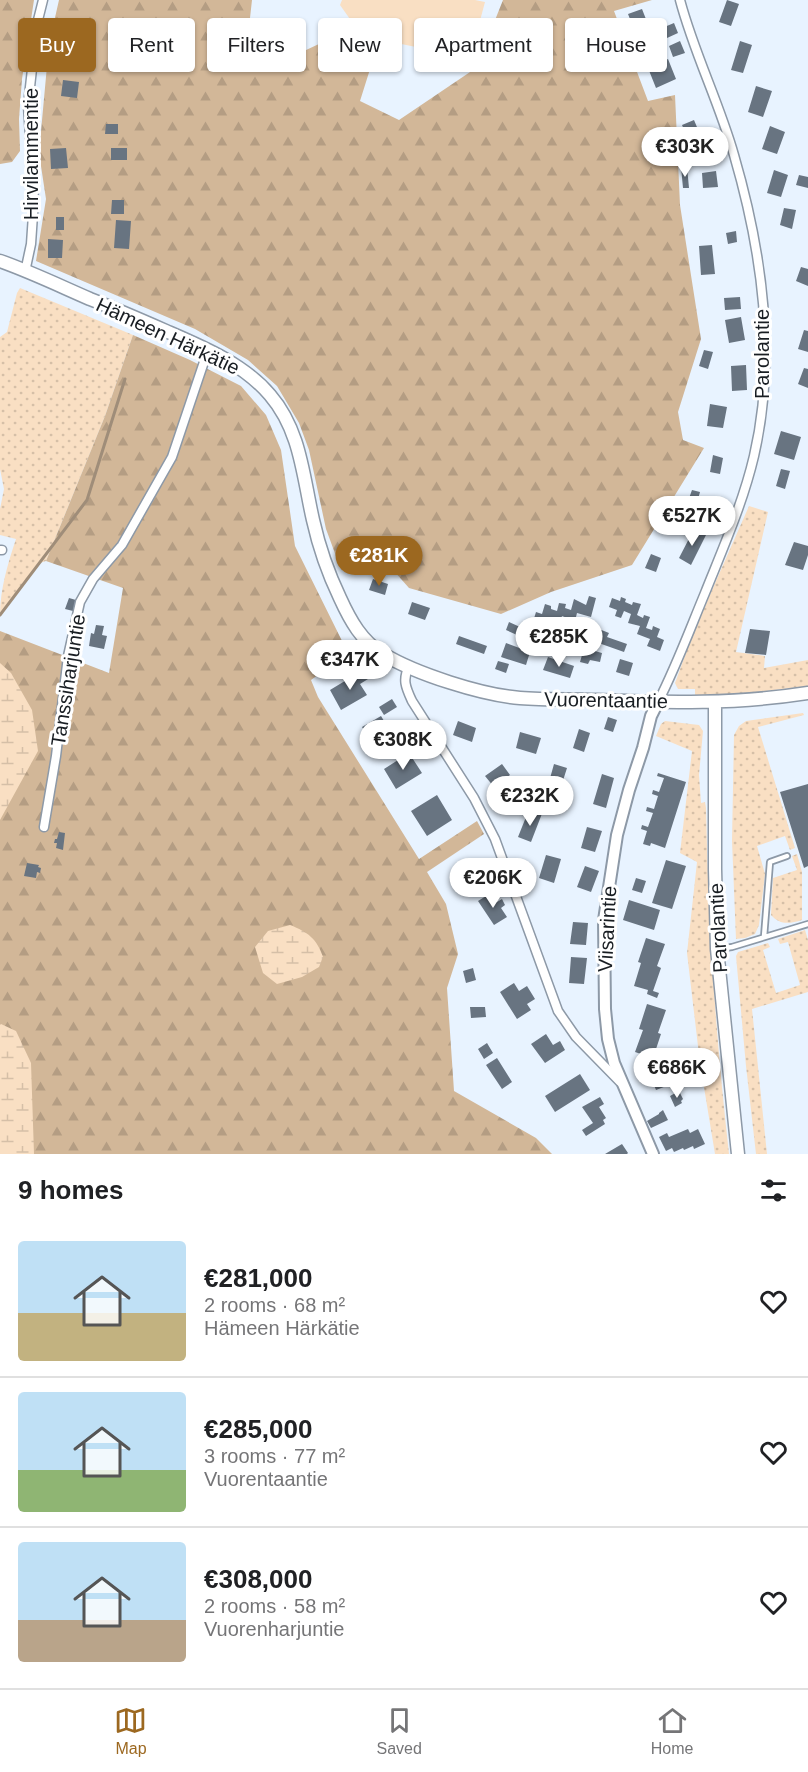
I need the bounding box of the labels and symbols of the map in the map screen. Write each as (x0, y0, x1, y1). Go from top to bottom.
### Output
street label: Hirvilammentie (20, 88, 42, 220)
pin: €303K (643, 127, 727, 178)
street label: Hämeen Härkätie (93, 293, 243, 379)
street label: Parolantie (751, 309, 773, 399)
pin: €527K (650, 496, 734, 547)
pin: €281K (337, 536, 421, 587)
street label: Tanssiharjuntie (47, 612, 89, 748)
pin: €285K (517, 617, 601, 668)
pin: €347K (308, 640, 392, 691)
street label: Vuorentaantie (544, 688, 668, 712)
pin: €308K (361, 720, 445, 771)
pin: €232K (488, 776, 572, 827)
pin: €206K (451, 858, 535, 909)
street label: Parolantie (705, 882, 731, 974)
street label: Viisarintie (594, 885, 620, 973)
pin: €686K (635, 1048, 719, 1099)

